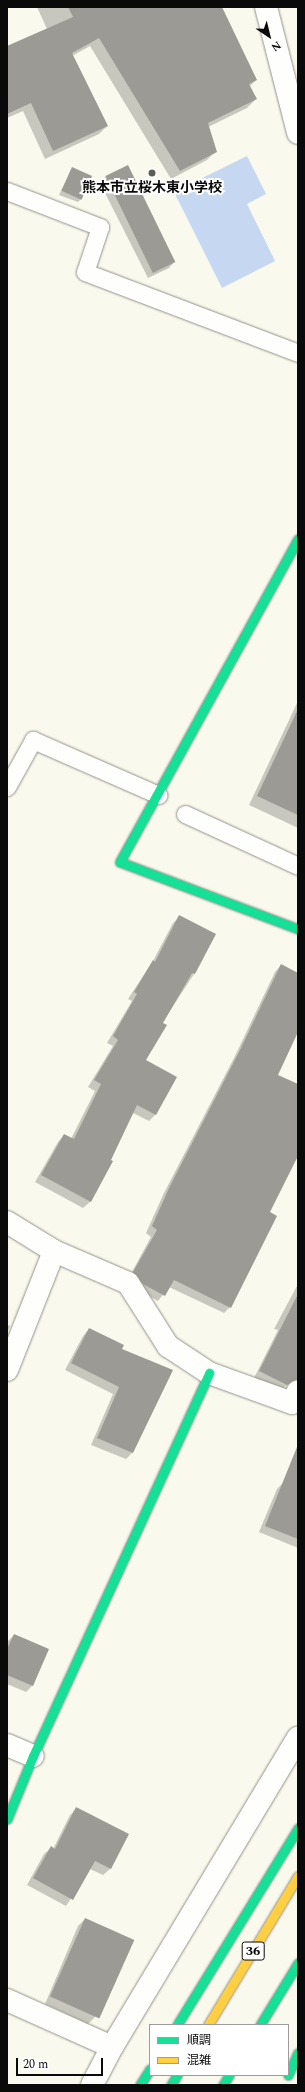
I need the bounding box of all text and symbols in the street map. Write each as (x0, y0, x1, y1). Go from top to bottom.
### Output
north arrow (249, 16, 289, 56)
text: N (268, 37, 285, 56)
marker: 熊本市立桜木東小学校 (147, 168, 157, 178)
place label: 熊本市立桜木東小学校 (82, 180, 222, 196)
road number: 36 (241, 1940, 265, 1962)
legend (149, 2024, 289, 2076)
text: 順調 (187, 2031, 211, 2050)
scale bar (18, 2050, 105, 2076)
text: 混雑 (187, 2051, 211, 2070)
text: 20 m (23, 2055, 48, 2074)

